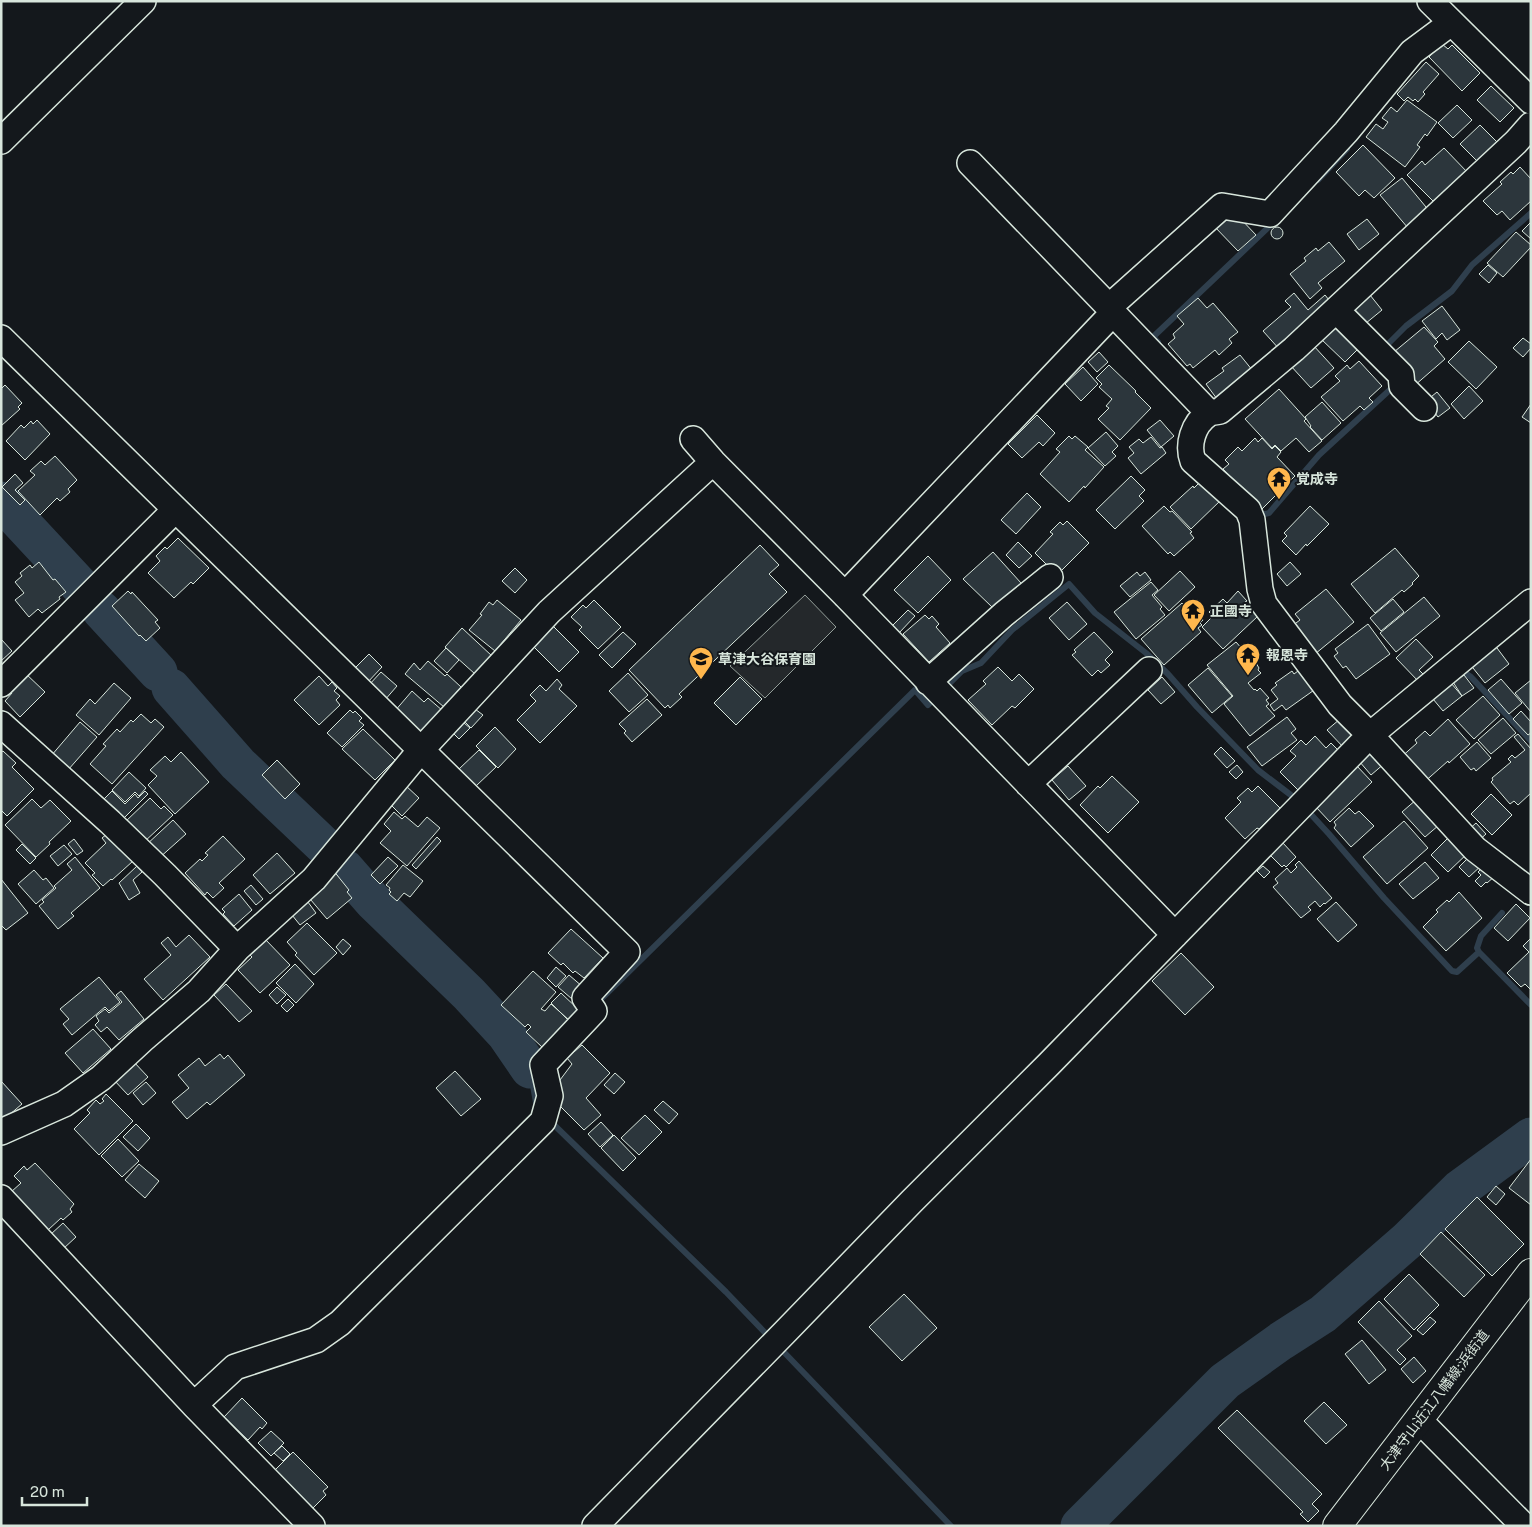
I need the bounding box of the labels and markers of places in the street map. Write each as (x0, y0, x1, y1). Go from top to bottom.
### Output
temple icon: 覚成寺 (1266, 466, 1292, 500)
place label: 覚成寺 (1296, 471, 1338, 487)
temple icon: 正國寺 (1180, 598, 1206, 632)
place label: 正國寺 (1210, 603, 1252, 619)
temple icon: 報恩寺 (1235, 642, 1261, 676)
school or university icon: 草津大谷保育園 (688, 646, 714, 680)
place label: 報恩寺 (1266, 647, 1308, 663)
place label: 草津大谷保育園 (718, 651, 816, 667)

